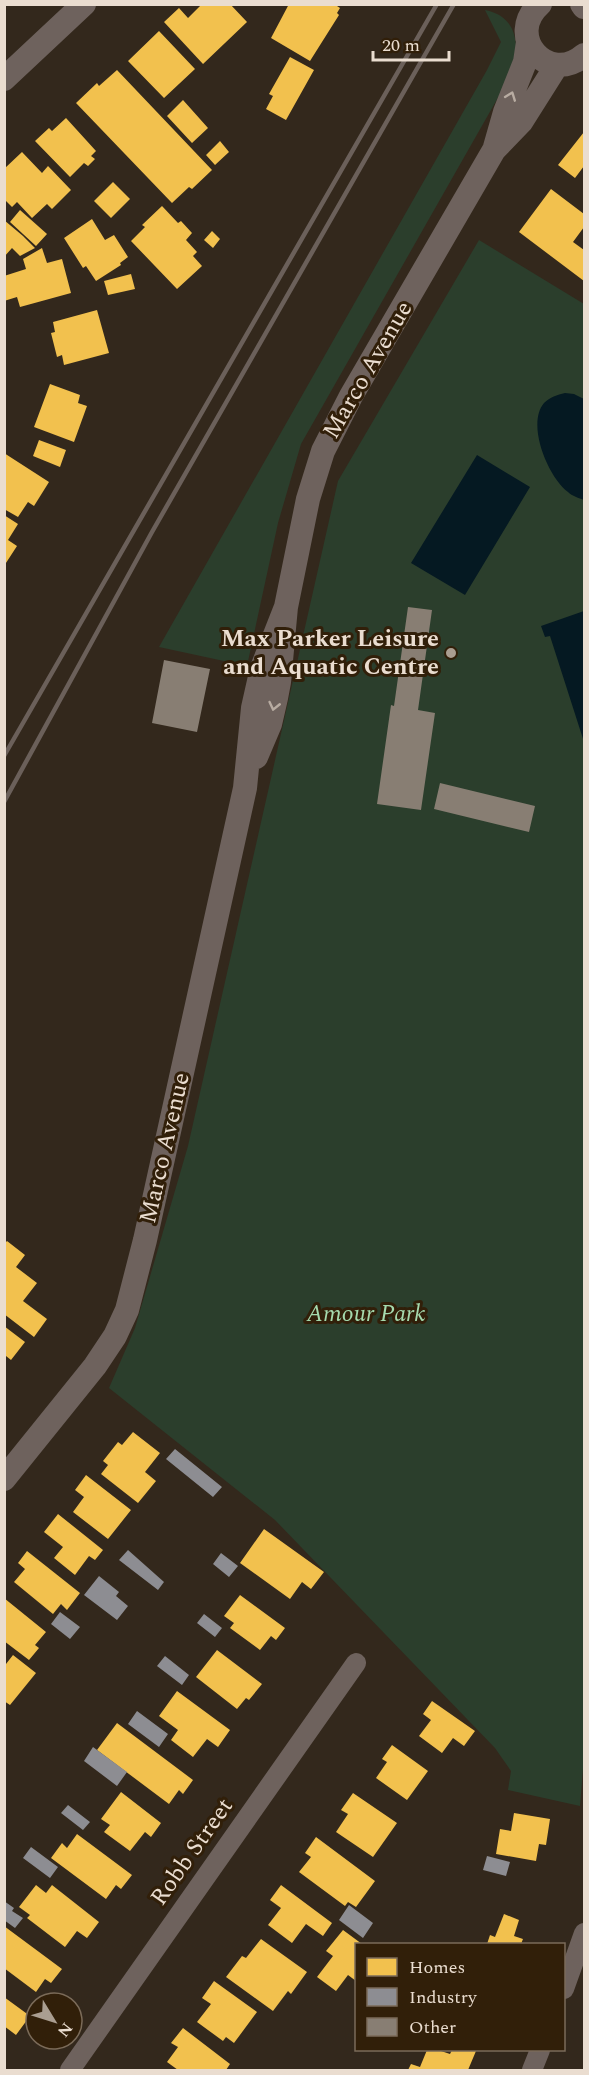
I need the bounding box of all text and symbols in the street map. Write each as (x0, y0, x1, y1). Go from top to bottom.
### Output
scale bar (373, 24, 450, 62)
text: 20 m (382, 32, 420, 59)
one-way arrow (504, 91, 517, 102)
street label: Marco Avenue (314, 294, 422, 446)
place label: Max Parker Leisure and Aquatic Centre (221, 621, 439, 685)
marker: Max Parker Leisure and Aquatic Centre (444, 646, 458, 660)
one-way arrow (268, 701, 281, 711)
street label: Marco Avenue (130, 1069, 200, 1227)
park label: Amour Park (305, 1296, 426, 1332)
street label: Robb Street (142, 1791, 242, 1913)
legend (355, 1943, 565, 2051)
text: Homes (409, 1954, 465, 1981)
text: Industry (409, 1984, 478, 2011)
north arrow (24, 1991, 84, 2051)
text: Other (409, 2014, 456, 2041)
text: N (52, 2017, 79, 2042)

